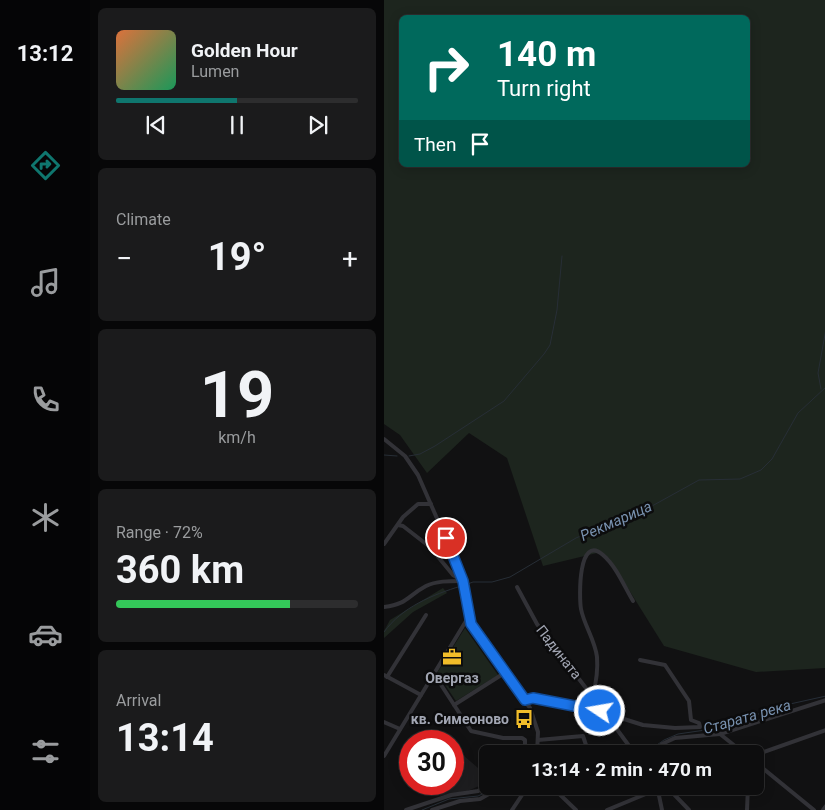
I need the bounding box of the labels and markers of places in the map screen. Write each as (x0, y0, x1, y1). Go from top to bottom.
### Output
pin (425, 517, 467, 559)
office icon: Овергаз (441, 646, 463, 668)
place label: Овергаз (425, 670, 479, 686)
bus stop icon: кв. Симеоново (513, 708, 535, 730)
place label: кв. Симеоново (411, 711, 509, 727)

